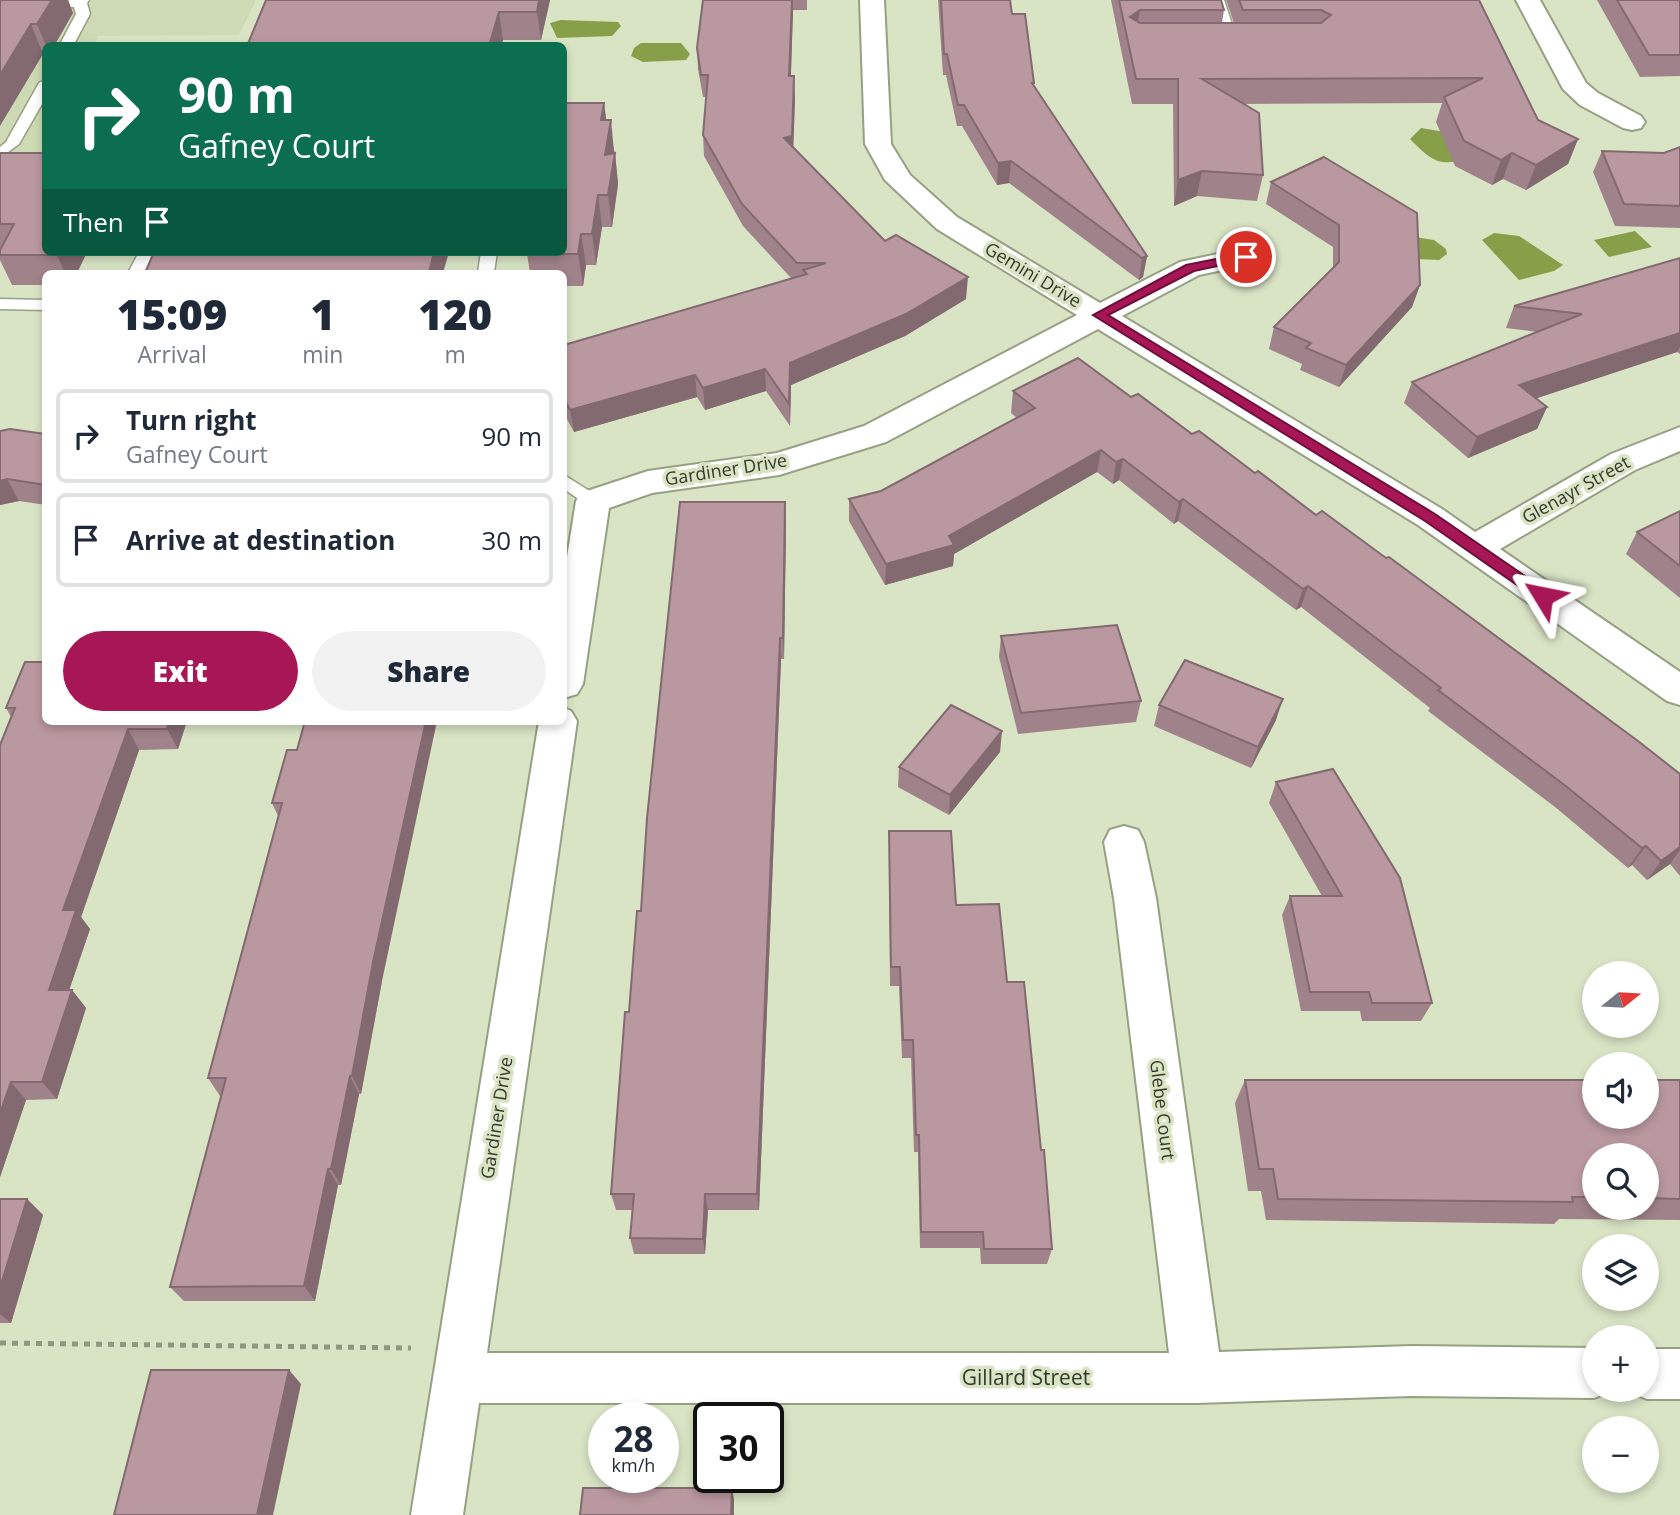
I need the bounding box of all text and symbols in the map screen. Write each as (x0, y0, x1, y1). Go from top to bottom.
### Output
text: 90 m (178, 61, 295, 127)
icon: right (63, 70, 154, 161)
text: Gafney Court (178, 124, 375, 167)
icon: arrive (138, 203, 176, 241)
text: Then (63, 204, 124, 240)
pin (1216, 227, 1276, 287)
street label: Gemini Drive (981, 236, 1086, 312)
icon: arrive (1227, 238, 1265, 276)
text: 15:09 (117, 285, 227, 342)
text: 1 (311, 285, 335, 342)
text: 120 (418, 285, 492, 342)
text: Arrival (138, 338, 207, 370)
text: min (302, 338, 343, 370)
text: m (445, 338, 466, 370)
text: Turn right (126, 402, 257, 438)
icon: right (67, 417, 105, 455)
text: 90 m (481, 418, 542, 454)
text: Gafney Court (126, 438, 268, 470)
street label: Gardiner Drive (663, 448, 789, 491)
street label: Glenayr Street (1517, 450, 1634, 529)
icon: arrive (67, 521, 105, 559)
text: Arrive at destination (126, 522, 395, 558)
text: 30 m (481, 522, 542, 558)
position arrow (1506, 559, 1580, 633)
button: Exit (63, 631, 298, 711)
button: Share (312, 631, 546, 711)
north arrow (1582, 961, 1659, 1038)
map controls (1582, 961, 1659, 1493)
button: sound (1582, 1052, 1659, 1129)
street label: Gardiner Drive (475, 1055, 518, 1181)
street label: Glebe Court (1145, 1059, 1181, 1161)
button: search (1582, 1143, 1659, 1220)
button: layers (1582, 1234, 1659, 1311)
button: + (1582, 1325, 1659, 1402)
street label: Gillard Street (962, 1363, 1090, 1391)
speed limit sign: 30 (693, 1402, 784, 1493)
text: 28 (613, 1415, 654, 1462)
button: − (1582, 1416, 1659, 1493)
text: km/h (612, 1453, 655, 1477)

